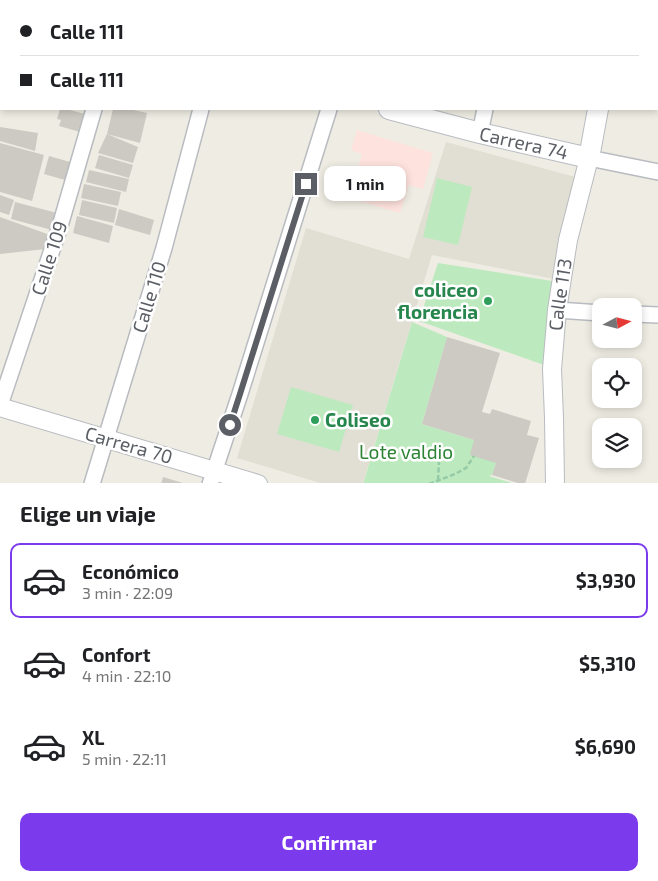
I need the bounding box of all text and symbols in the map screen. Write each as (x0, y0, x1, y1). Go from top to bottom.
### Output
text: Calle 111 (50, 20, 124, 43)
text: Calle 111 (50, 68, 124, 91)
street label: Carrera 74 (477, 121, 570, 164)
callout: 1 min (324, 166, 406, 202)
route end (295, 173, 317, 195)
text: 1 min (346, 174, 384, 193)
street label: Calle 109 (26, 218, 71, 298)
street label: Calle 113 (543, 257, 576, 331)
street label: Calle 110 (127, 258, 170, 335)
place label: coliceo florencia (397, 278, 478, 323)
marker: coliceo florencia (482, 295, 494, 307)
north arrow (592, 298, 642, 348)
map controls (592, 298, 642, 468)
button: locate (592, 358, 642, 408)
place label: Coliseo (325, 408, 391, 431)
route start (219, 414, 241, 436)
marker: Coliseo (309, 414, 321, 426)
button: layers (592, 418, 642, 468)
street label: Carrera 70 (83, 421, 176, 468)
park label: Lote valdio (359, 440, 453, 463)
text: Elige un viaje (20, 500, 156, 526)
icon: car (22, 558, 67, 603)
text: Económico (82, 560, 179, 583)
text: $3,930 (576, 569, 636, 592)
text: 3 min · 22:09 (82, 583, 173, 602)
icon: car (22, 641, 67, 686)
text: Confort (82, 643, 150, 666)
text: $5,310 (579, 652, 636, 675)
text: 4 min · 22:10 (82, 666, 171, 685)
icon: car (22, 724, 67, 769)
text: XL (82, 726, 104, 749)
text: $6,690 (575, 735, 636, 758)
text: 5 min · 22:11 (82, 749, 167, 768)
button: Confirmar (20, 813, 638, 871)

